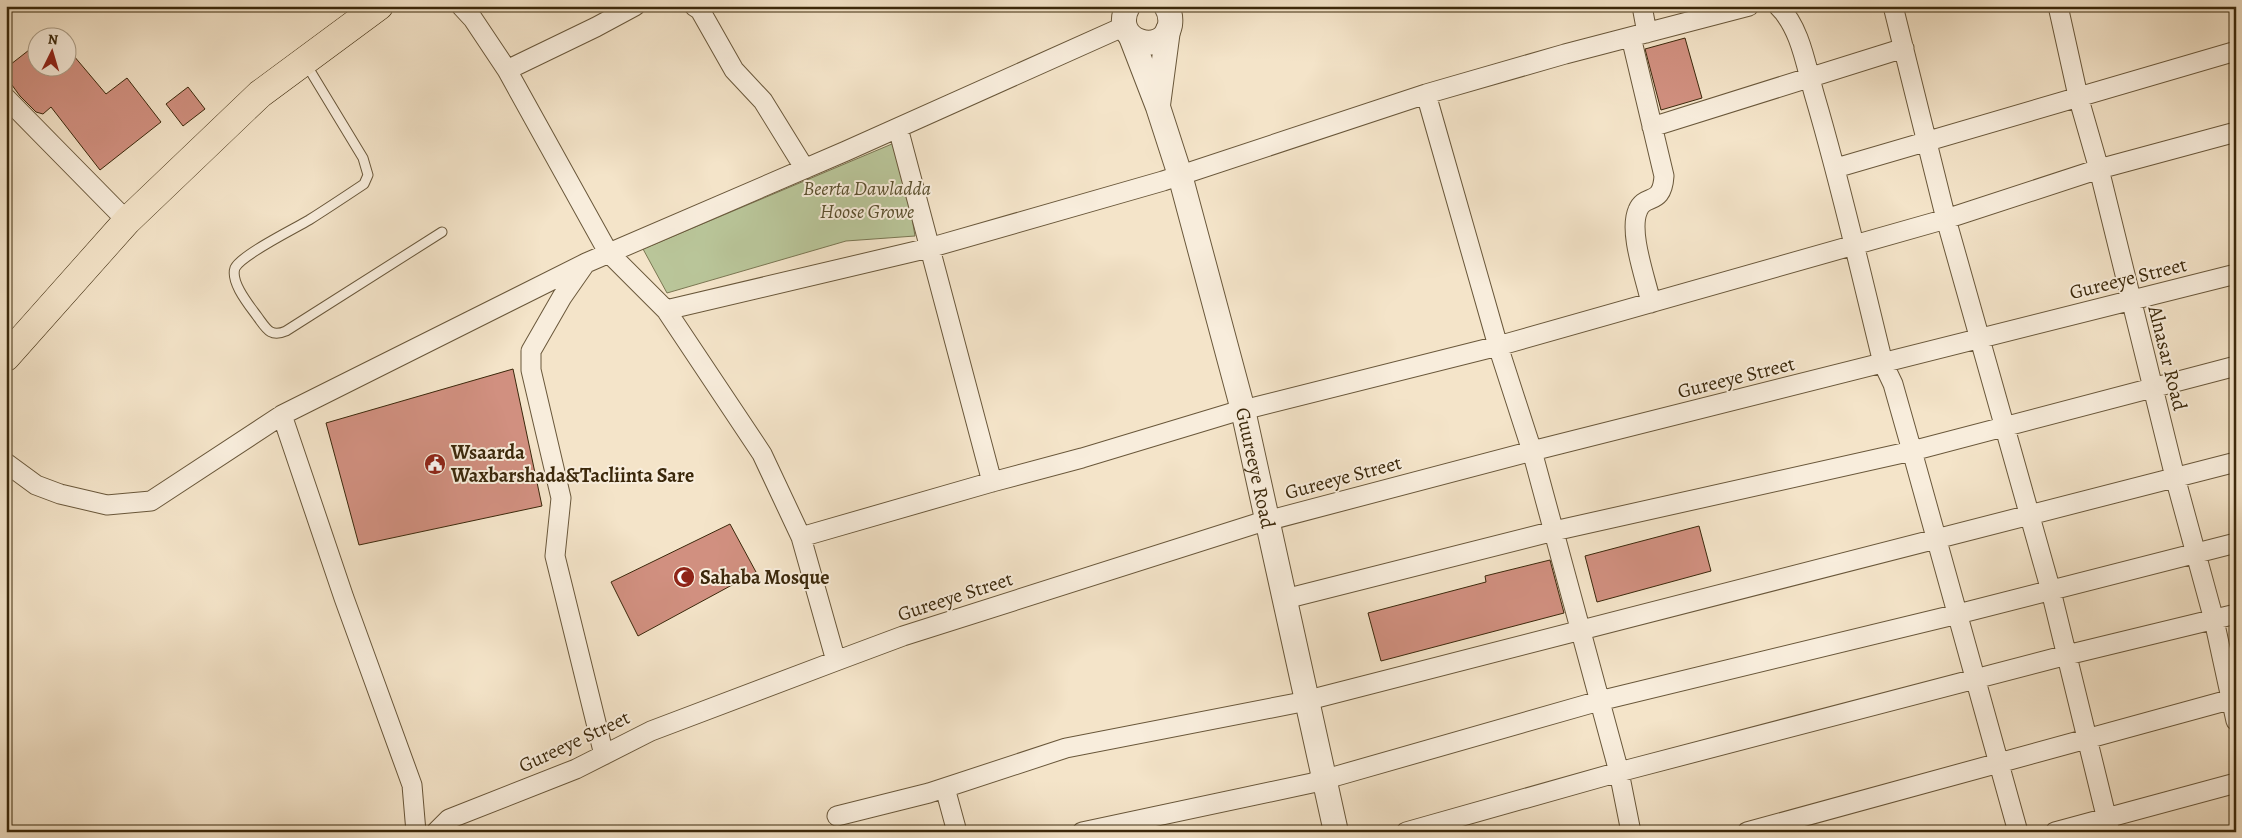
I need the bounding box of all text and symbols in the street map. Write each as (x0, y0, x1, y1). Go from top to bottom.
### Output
north arrow (28, 28, 78, 78)
text: N (47, 30, 59, 49)
park label: Beerta Dawladda Hoose Growe (803, 175, 931, 225)
street label: Gureeye Street (2067, 251, 2190, 306)
street label: Alnasar Road (2141, 302, 2194, 414)
street label: Gureeye Street (1675, 350, 1798, 405)
street label: Guureeye Road (1229, 405, 1282, 531)
place label: Wsaarda Waxbarshada&Tacliinta Sare (450, 439, 694, 489)
street label: Gureeye Street (1282, 449, 1405, 506)
public building icon: Wsaarda Waxbarshada&Tacliinta Sare (423, 452, 447, 476)
place label: Sahaba Mosque (700, 564, 830, 591)
mosque icon: Sahaba Mosque (672, 565, 696, 589)
street label: Gureeye Street (894, 565, 1017, 628)
street label: Gureeye Street (514, 704, 635, 779)

